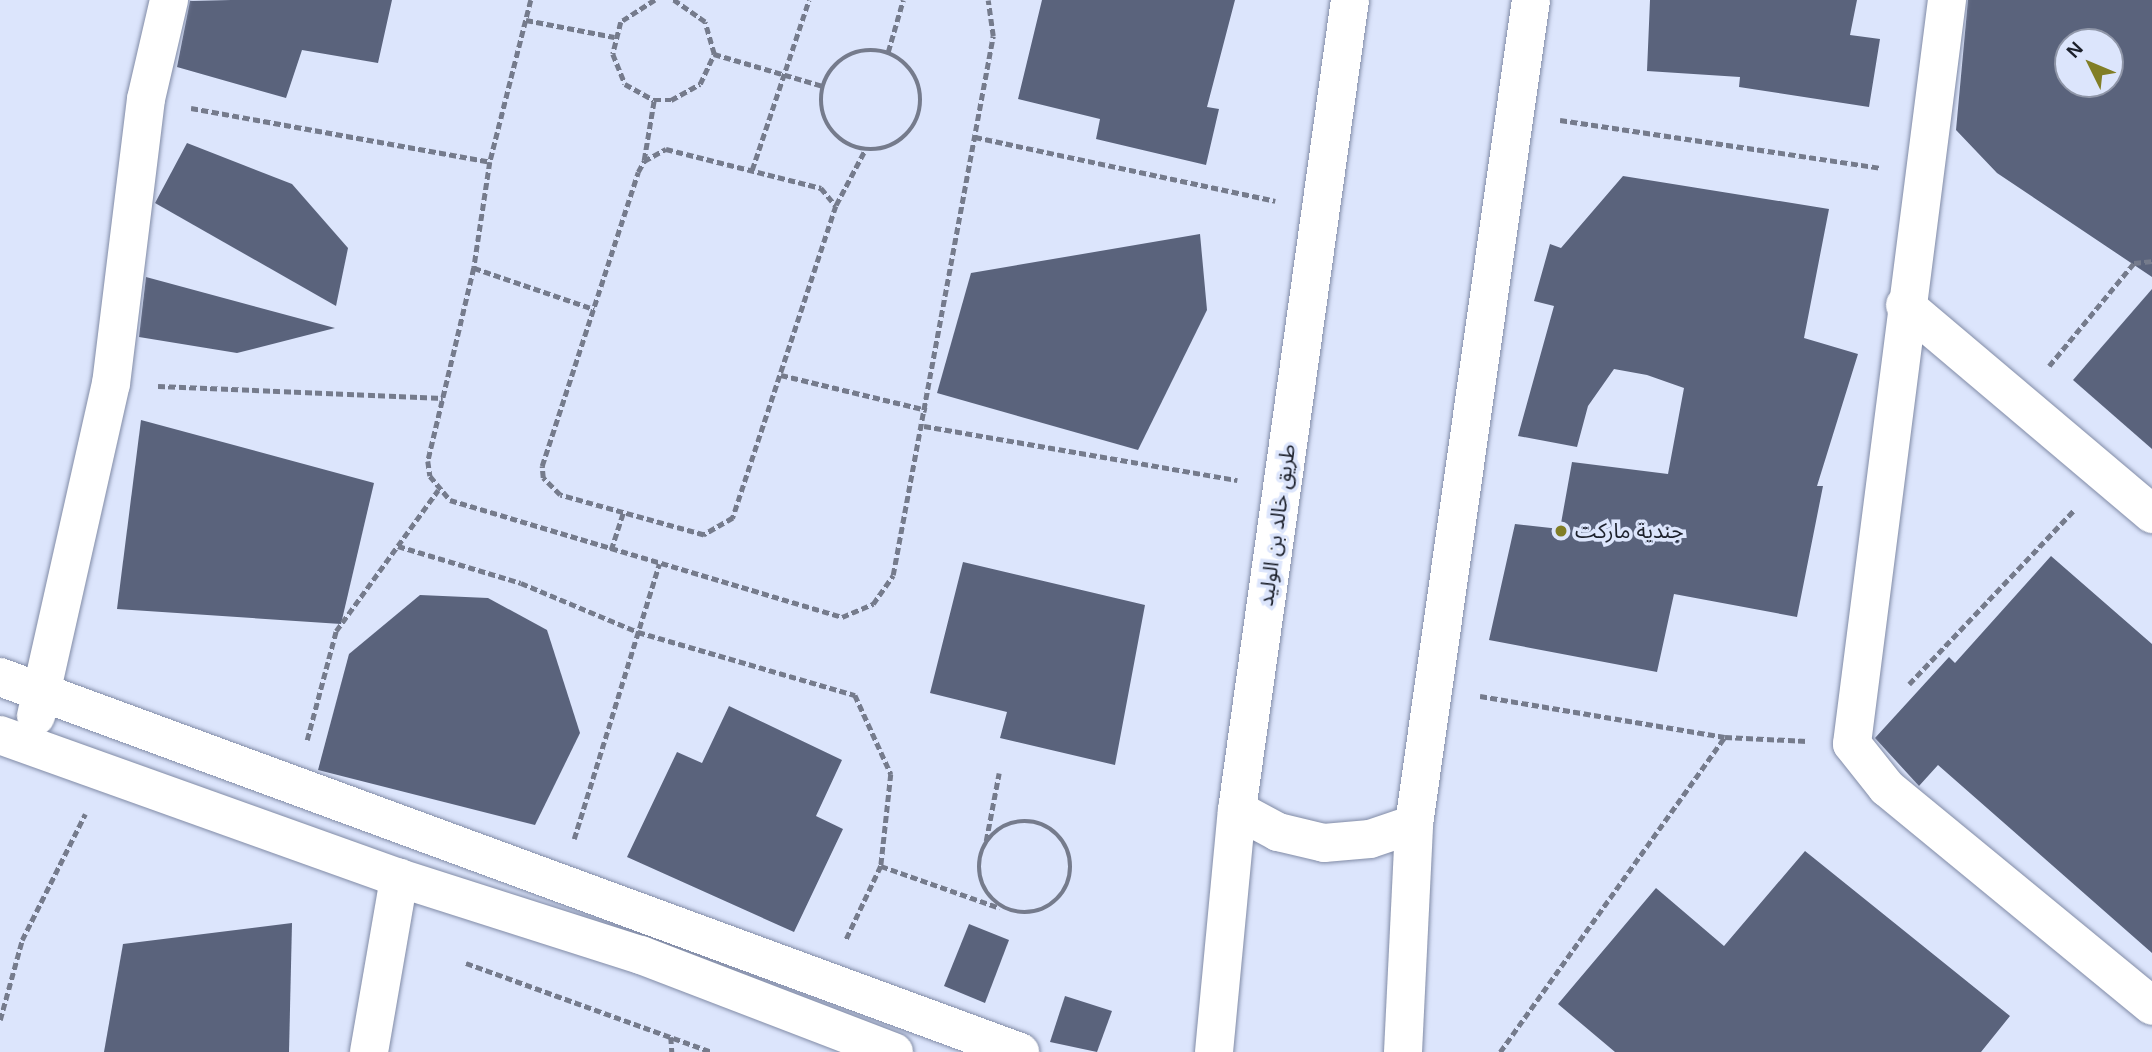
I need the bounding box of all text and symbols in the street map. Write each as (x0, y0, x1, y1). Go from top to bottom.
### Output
north arrow (2054, 28, 2124, 98)
text: N (2062, 38, 2087, 62)
street label: طريق خالد بن الوليد (1253, 442, 1301, 608)
place label: جندية ماركت (1575, 518, 1684, 544)
marker: جندية ماركت (1553, 523, 1569, 539)

